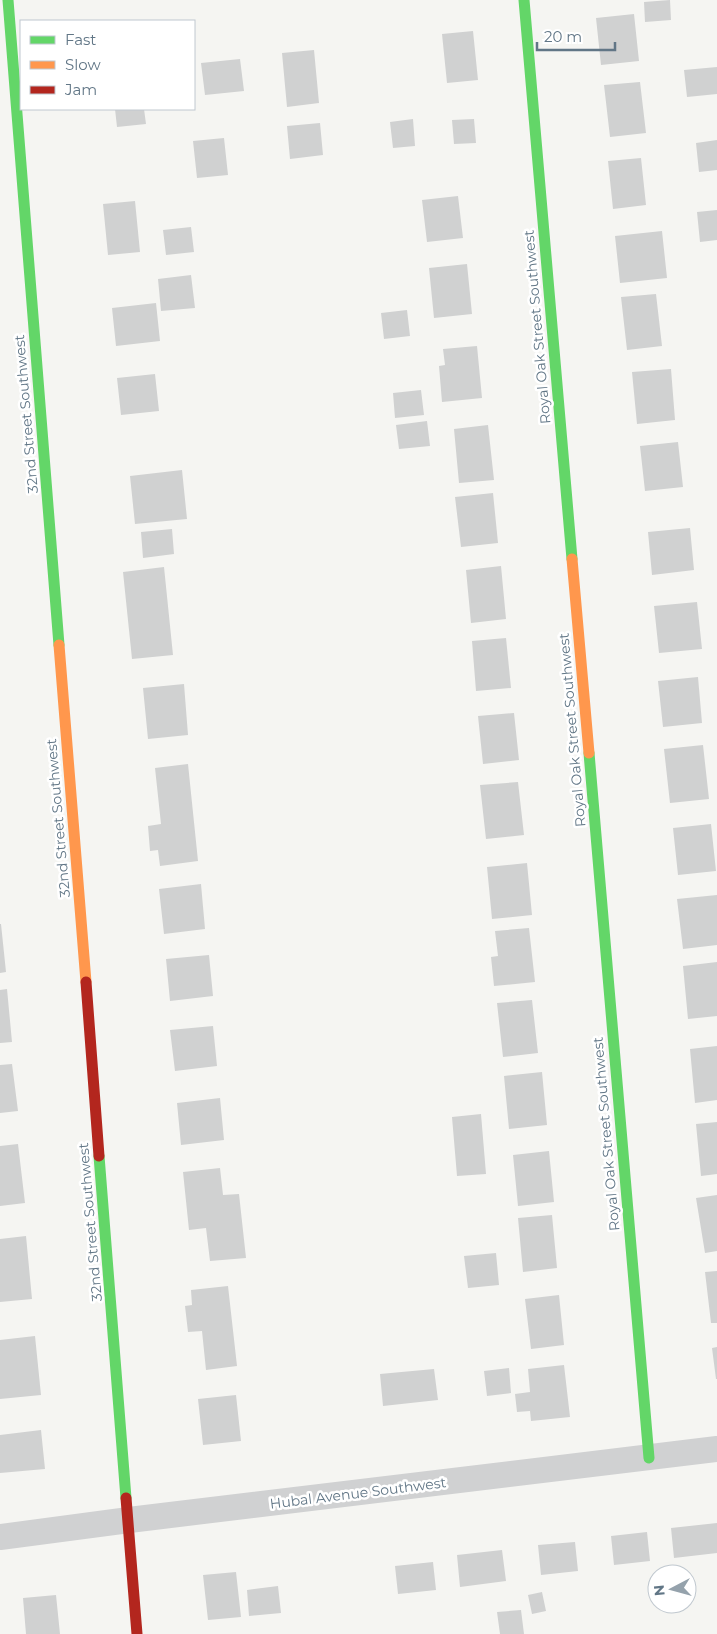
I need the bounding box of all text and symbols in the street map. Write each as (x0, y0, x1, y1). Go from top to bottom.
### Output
legend (20, 20, 195, 110)
scale bar (537, 20, 614, 52)
text: 20 m (544, 27, 582, 46)
text: Fast (65, 30, 96, 49)
text: Slow (65, 55, 101, 74)
text: Jam (64, 80, 97, 99)
street label: Royal Oak Street Southwest (520, 229, 554, 425)
street label: 32nd Street Southwest (10, 334, 42, 494)
street label: Royal Oak Street Southwest (555, 632, 589, 828)
street label: 32nd Street Southwest (42, 738, 74, 898)
street label: Royal Oak Street Southwest (589, 1036, 623, 1232)
street label: 32nd Street Southwest (74, 1142, 106, 1302)
street label: Hubal Avenue Southwest (269, 1473, 447, 1513)
north arrow (647, 1564, 697, 1614)
text: N (650, 1584, 669, 1597)

